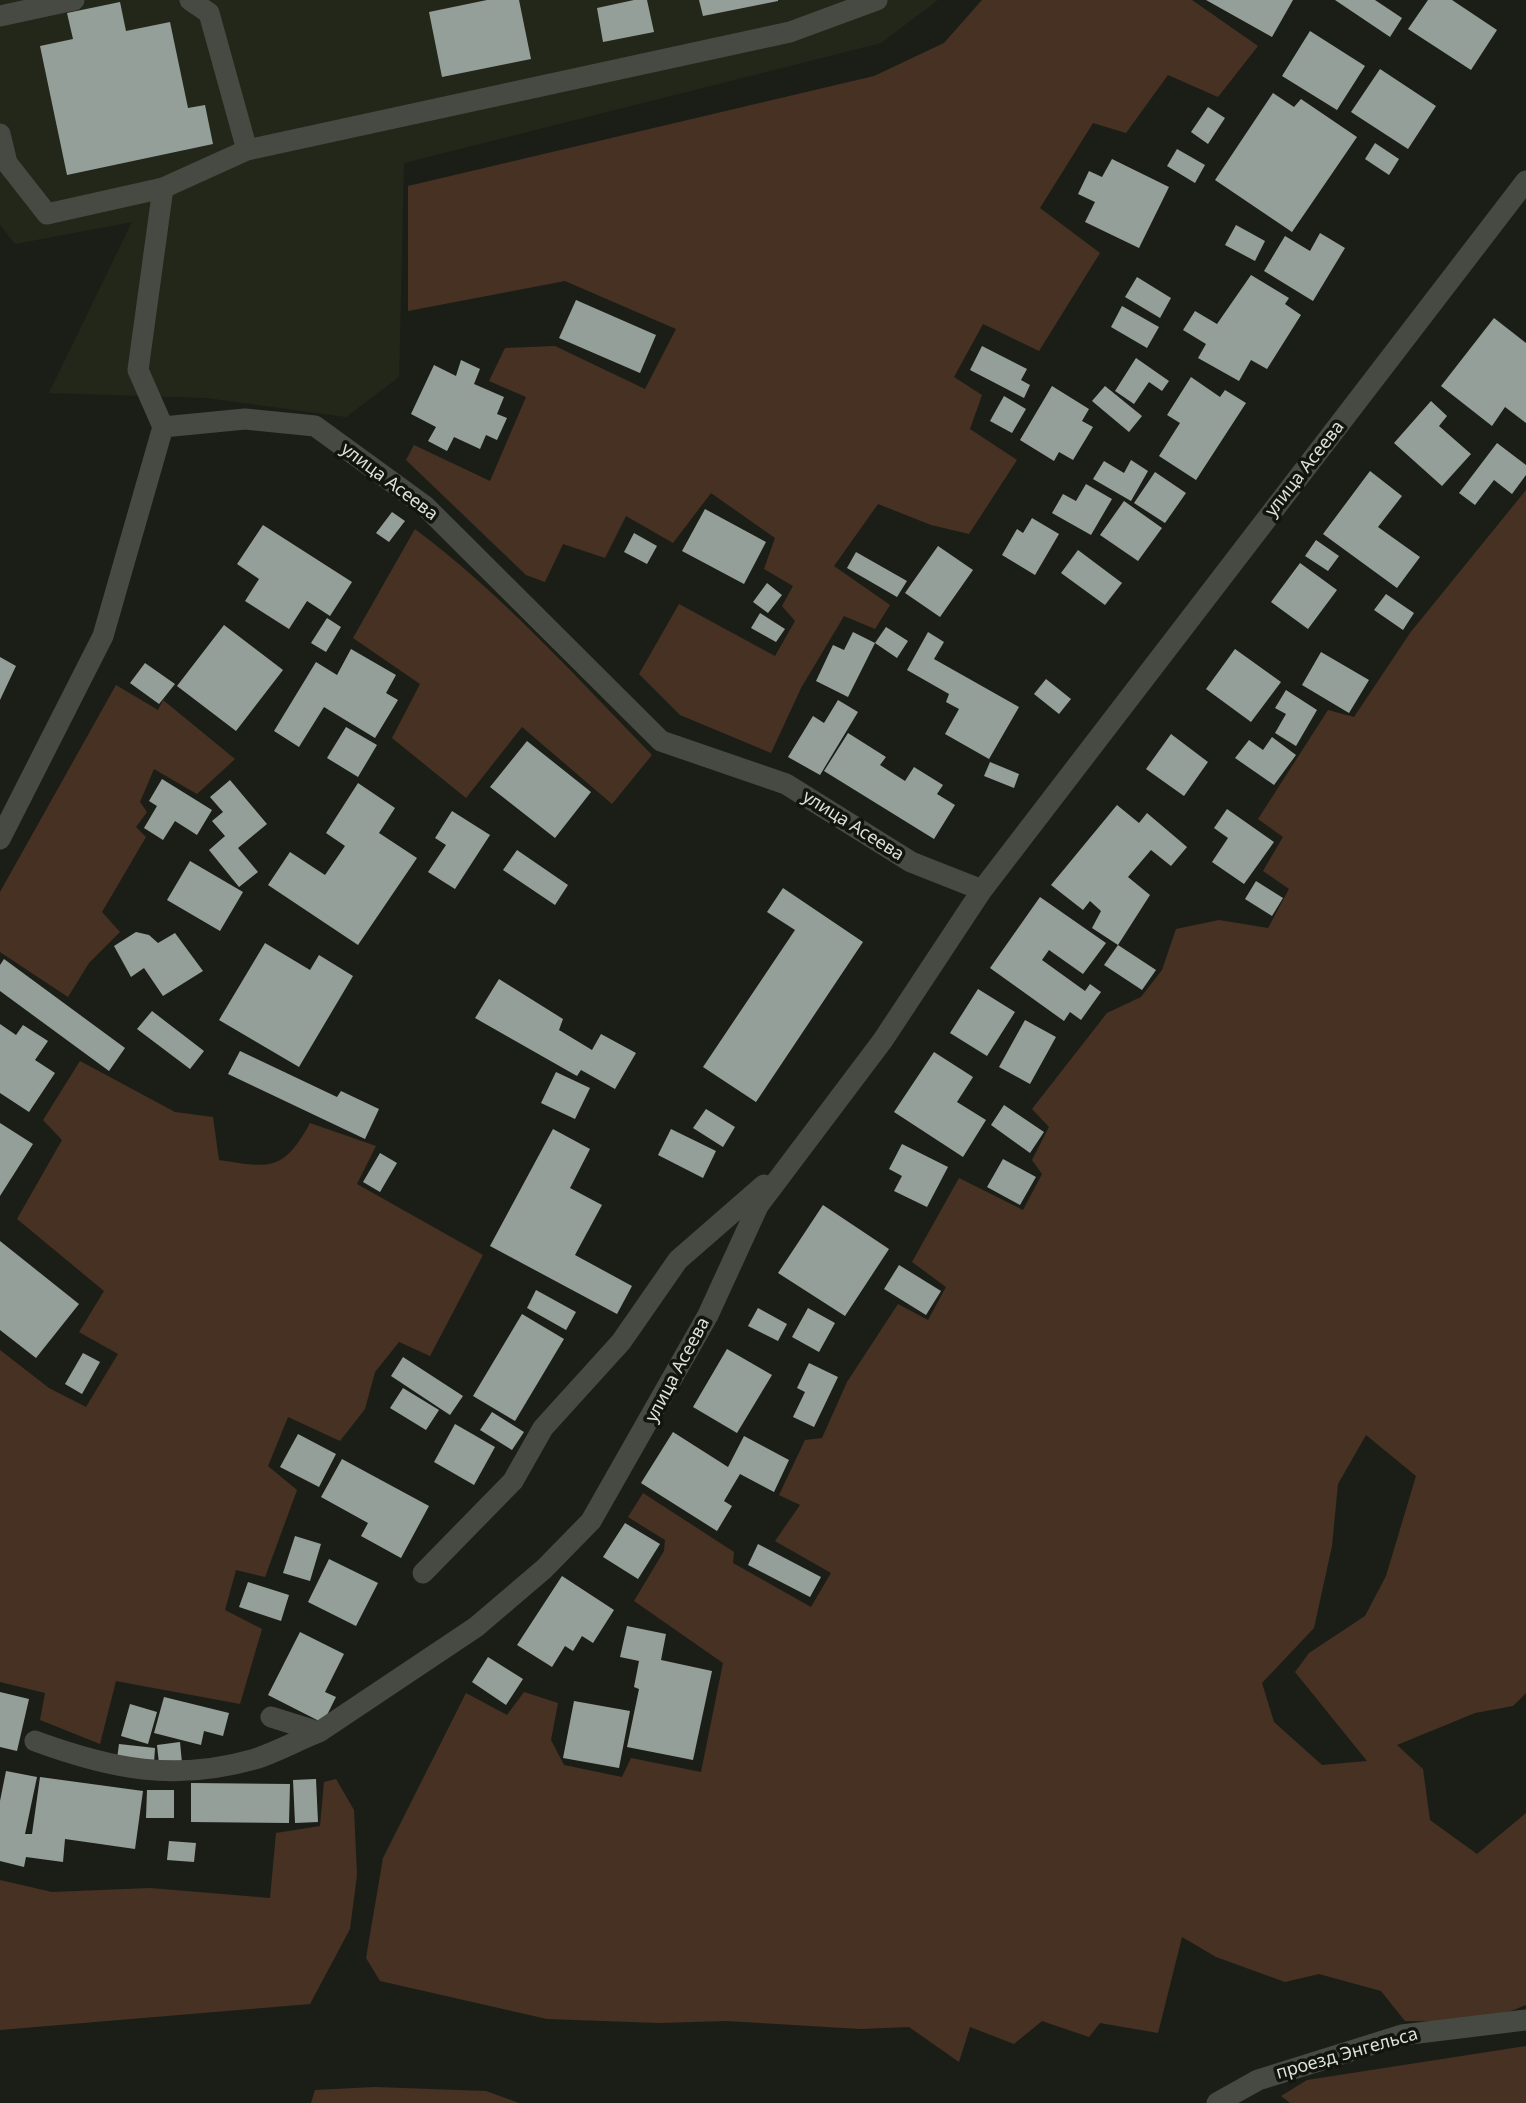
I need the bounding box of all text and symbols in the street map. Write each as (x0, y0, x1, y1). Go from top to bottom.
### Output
street label: улица Асеева (1261, 417, 1349, 521)
street label: улица Асеева (336, 439, 442, 525)
street label: улица Асеева (798, 786, 908, 866)
street label: улица Асеева (641, 1314, 715, 1426)
street label: проезд Энгельса (1274, 2023, 1420, 2085)

